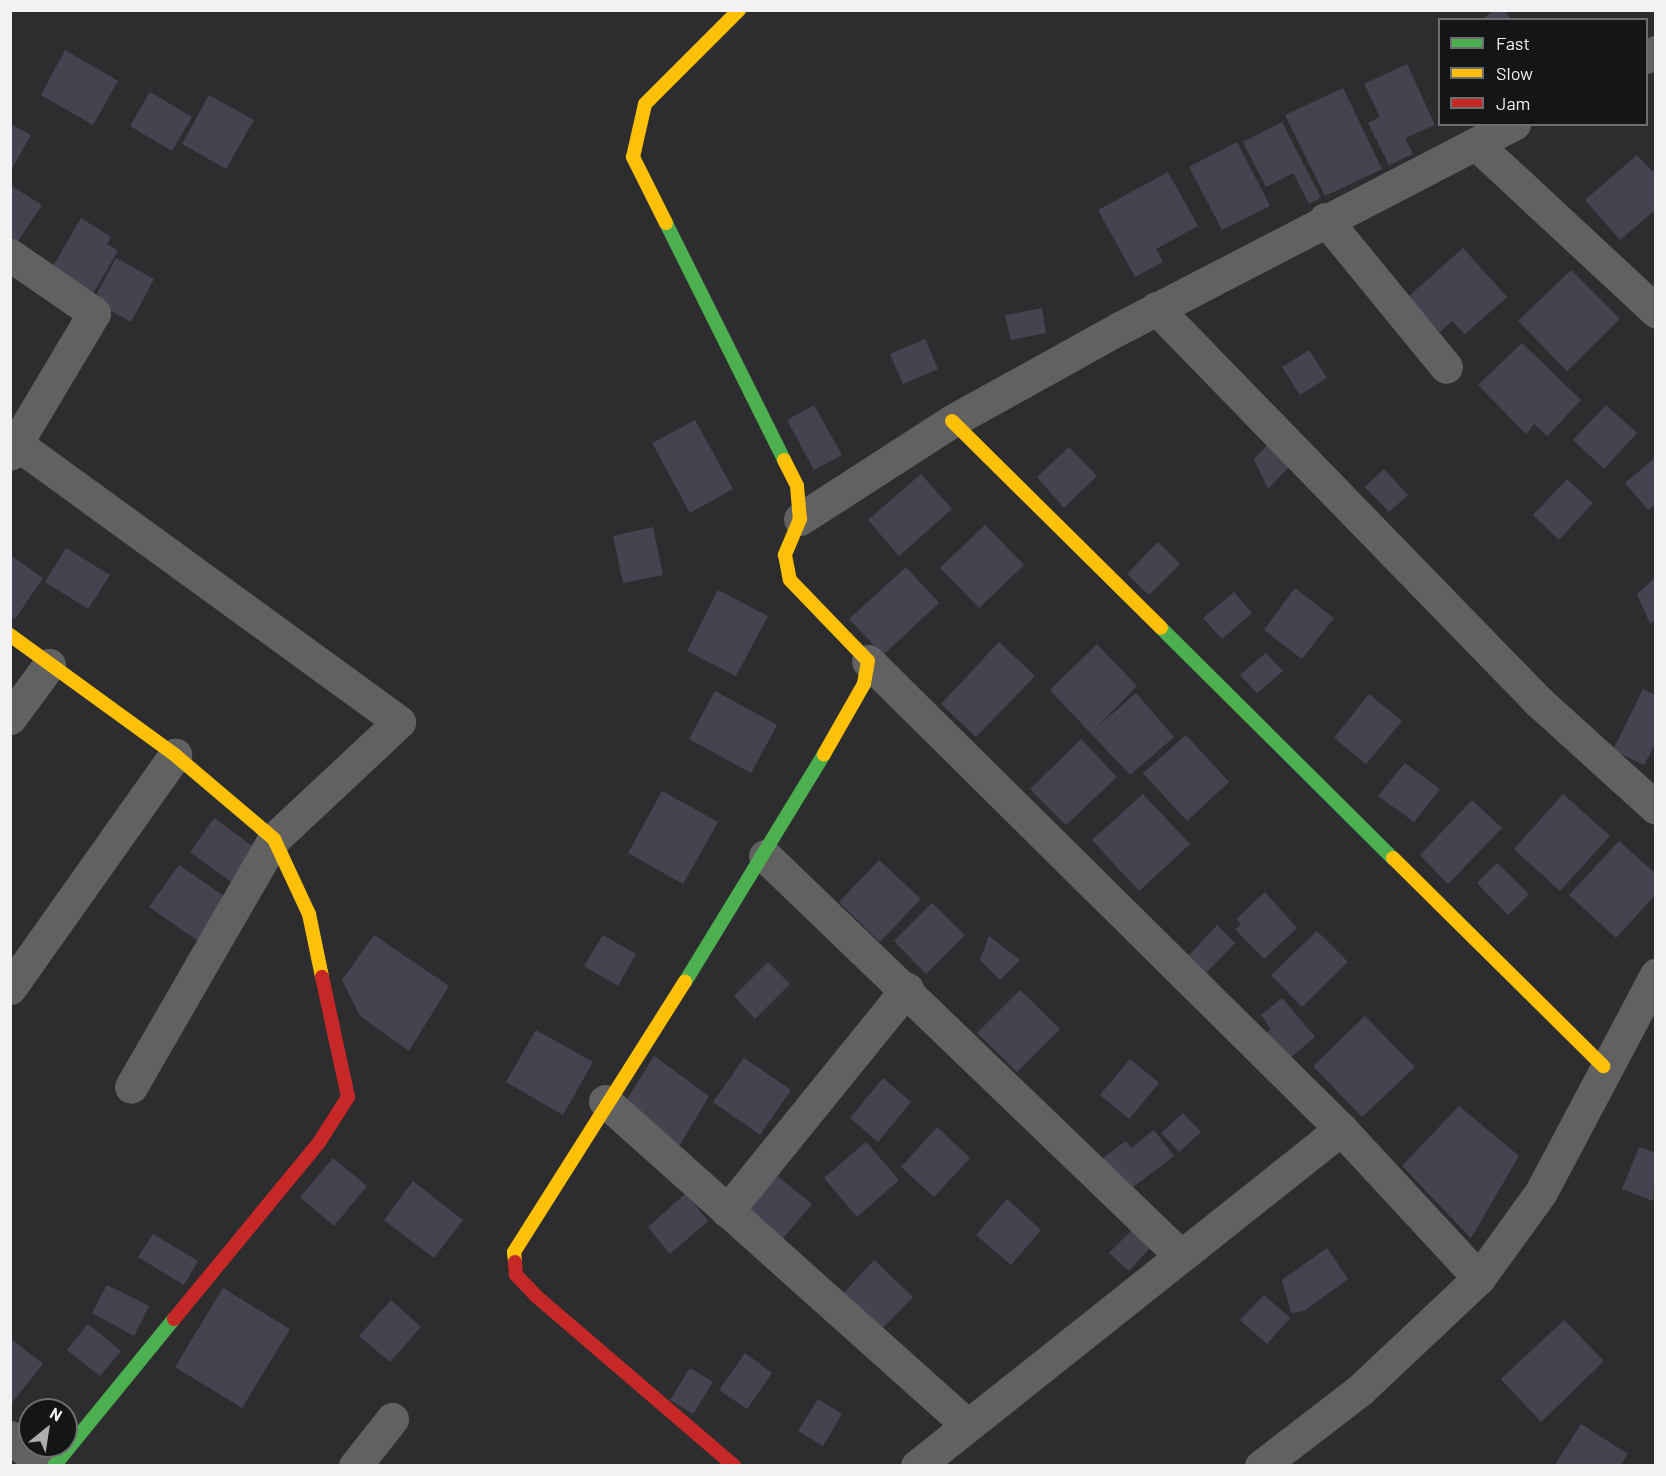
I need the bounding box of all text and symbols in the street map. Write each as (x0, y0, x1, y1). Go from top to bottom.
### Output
legend (1438, 18, 1648, 126)
text: Fast (1496, 32, 1530, 54)
text: Slow (1496, 62, 1533, 84)
text: Jam (1496, 92, 1530, 114)
north arrow (18, 1398, 78, 1458)
text: N (47, 1403, 66, 1425)

